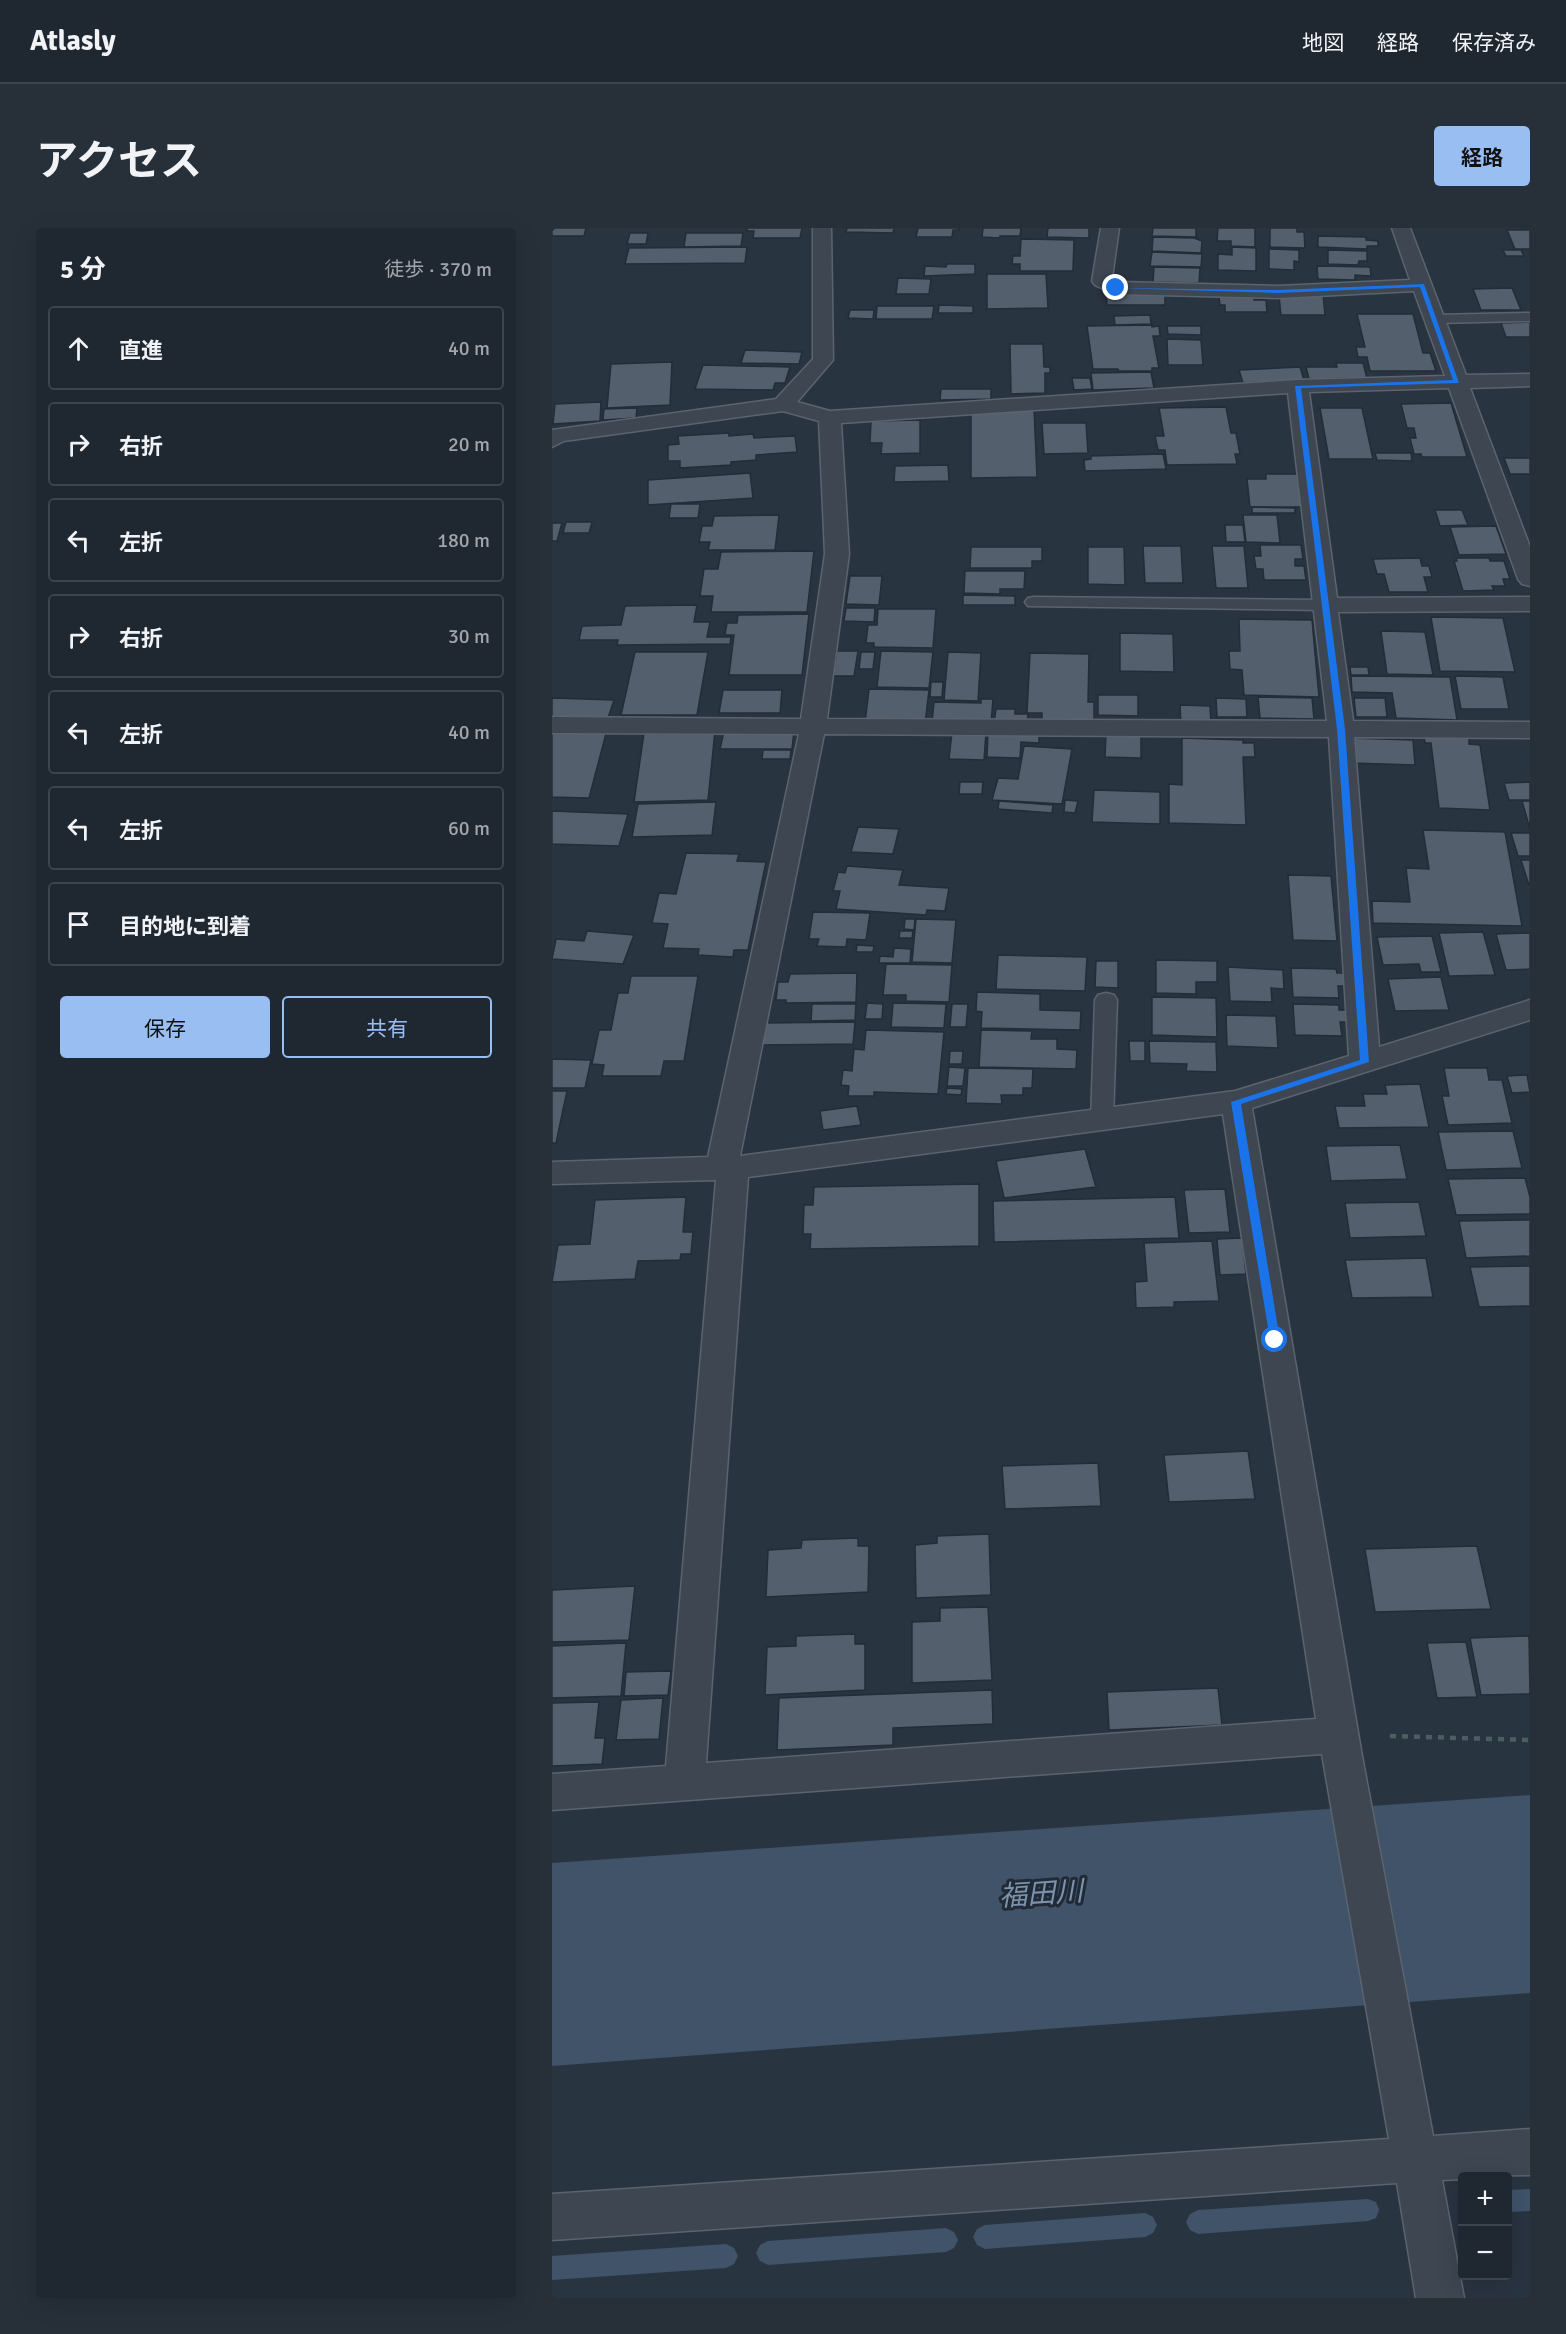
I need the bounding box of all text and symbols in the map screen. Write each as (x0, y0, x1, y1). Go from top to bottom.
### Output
text: Atlasly (30, 24, 116, 58)
text: 地図 (1302, 30, 1344, 56)
text: 経路 (1377, 30, 1419, 56)
text: 保存済み (1452, 30, 1536, 56)
button: 経路 (1434, 126, 1530, 186)
text: アクセス (36, 136, 202, 187)
text: 5 分 (60, 254, 106, 286)
text: 徒歩 · 370 m (384, 257, 492, 282)
route end (1102, 274, 1128, 300)
icon: ahead (62, 332, 95, 365)
text: 40 m (448, 336, 490, 361)
text: 直進 (119, 337, 163, 364)
icon: right (62, 428, 95, 461)
text: 20 m (448, 432, 490, 457)
text: 右折 (119, 433, 163, 460)
icon: left (62, 524, 95, 557)
text: 180 m (437, 528, 490, 553)
text: 左折 (119, 529, 163, 556)
icon: right (62, 620, 95, 653)
text: 30 m (448, 624, 490, 649)
text: 右折 (119, 625, 163, 652)
icon: left (62, 716, 95, 749)
text: 40 m (448, 720, 490, 745)
text: 左折 (119, 721, 163, 748)
icon: left (62, 812, 95, 845)
text: 60 m (448, 816, 490, 841)
text: 左折 (119, 817, 163, 844)
icon: arrive (62, 908, 95, 941)
text: 目的地に到着 (119, 913, 251, 940)
button: 保存 (60, 996, 270, 1058)
button: 共有 (282, 996, 492, 1058)
route start (1261, 1326, 1287, 1352)
water label: 福田川 (998, 1874, 1087, 1914)
map controls (1458, 2172, 1512, 2280)
button: + (1458, 2172, 1512, 2226)
button: − (1458, 2226, 1512, 2280)

